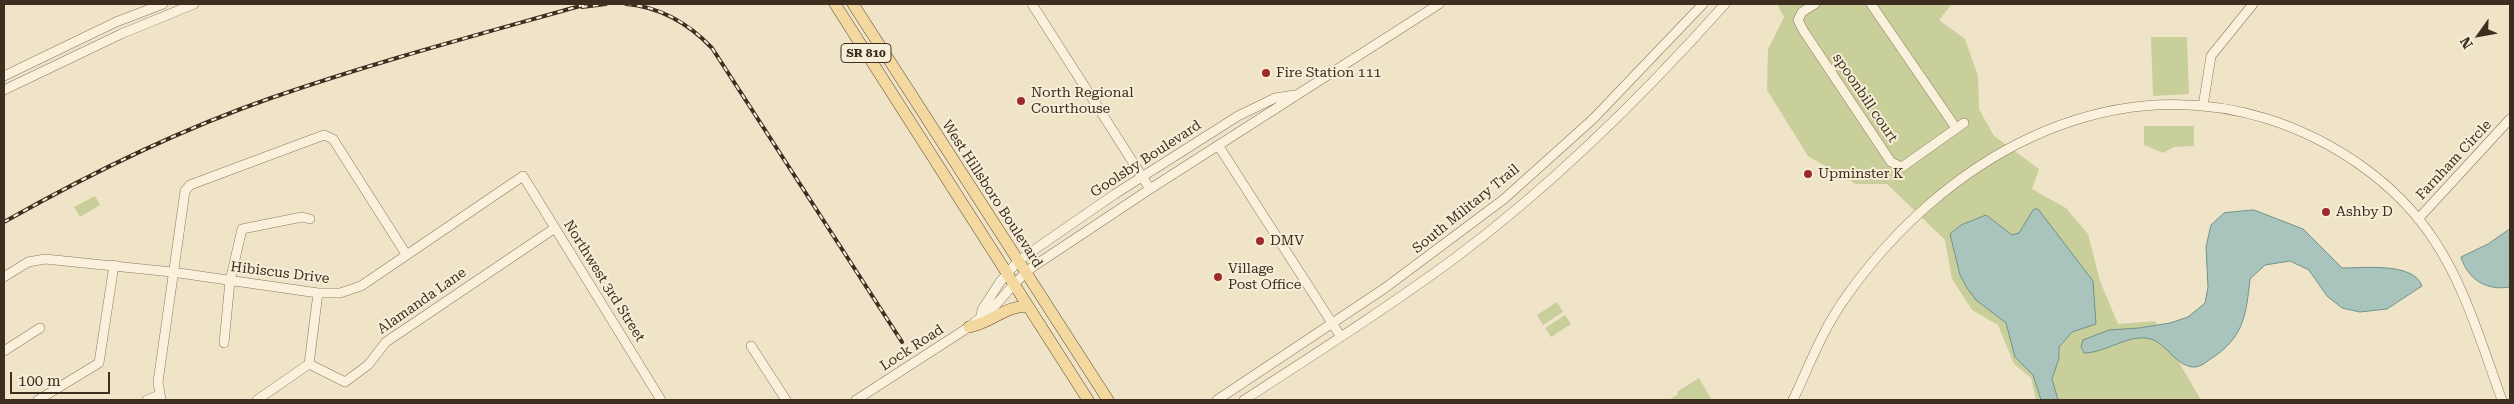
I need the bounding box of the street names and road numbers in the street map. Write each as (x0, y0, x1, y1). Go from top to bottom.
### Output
road number: SR 810 (841, 44, 891, 62)
street label: spoonbill court (1829, 50, 1901, 146)
street label: West Hillsboro Boulevard (938, 117, 1046, 271)
street label: Goolsby Boulevard (1088, 117, 1204, 201)
street label: Farnham Circle (2413, 117, 2495, 203)
street label: South Military Trail (1409, 161, 1523, 257)
street label: Northwest 3rd Street (560, 217, 648, 345)
street label: Hibiscus Drive (230, 259, 330, 287)
street label: Alamanda Lane (374, 264, 470, 338)
street label: Lock Road (877, 321, 947, 375)

